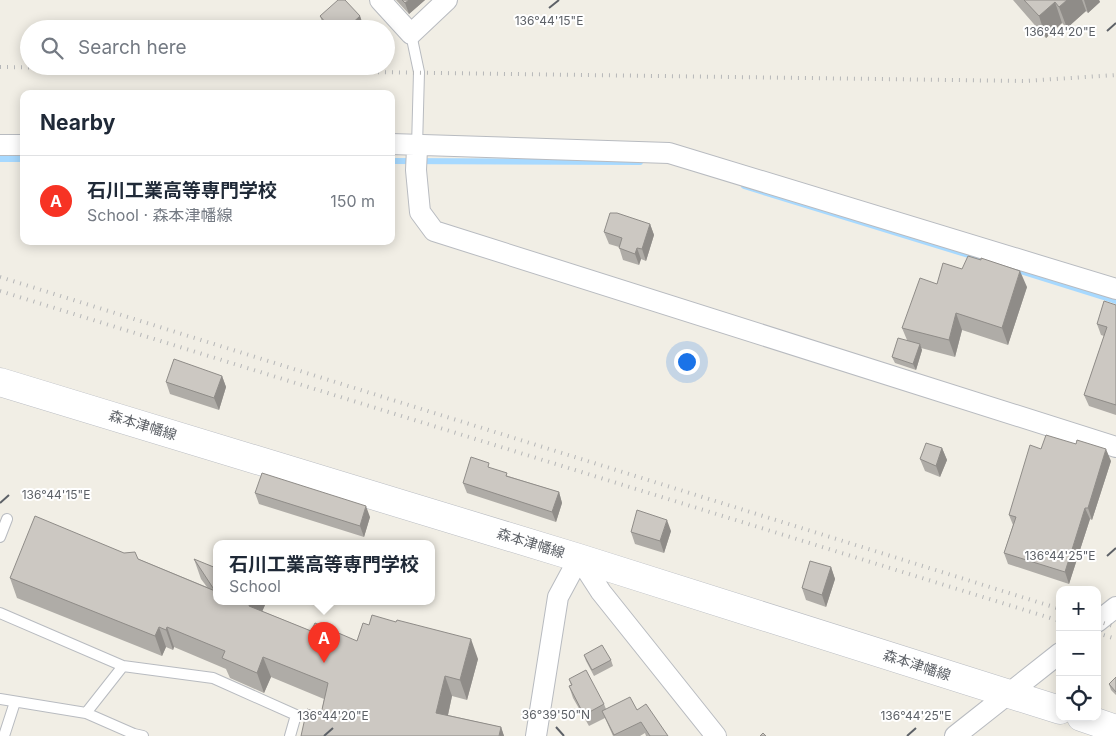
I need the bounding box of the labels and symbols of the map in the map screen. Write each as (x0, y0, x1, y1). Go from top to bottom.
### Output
text: 136°44'15"E (515, 13, 583, 28)
text: 136°44'20"E (1024, 24, 1096, 39)
your location (674, 349, 700, 375)
street label: 森本津幡線 (107, 406, 179, 443)
text: 136°44'15"E (22, 487, 90, 502)
street label: 森本津幡線 (495, 524, 567, 561)
text: 136°44'25"E (1024, 548, 1096, 563)
pin: A (308, 622, 340, 663)
street label: 森本津幡線 (881, 646, 953, 683)
text: 36°39'50"N (522, 707, 590, 722)
text: 136°44'20"E (297, 708, 369, 723)
text: 136°44'25"E (880, 708, 952, 723)

